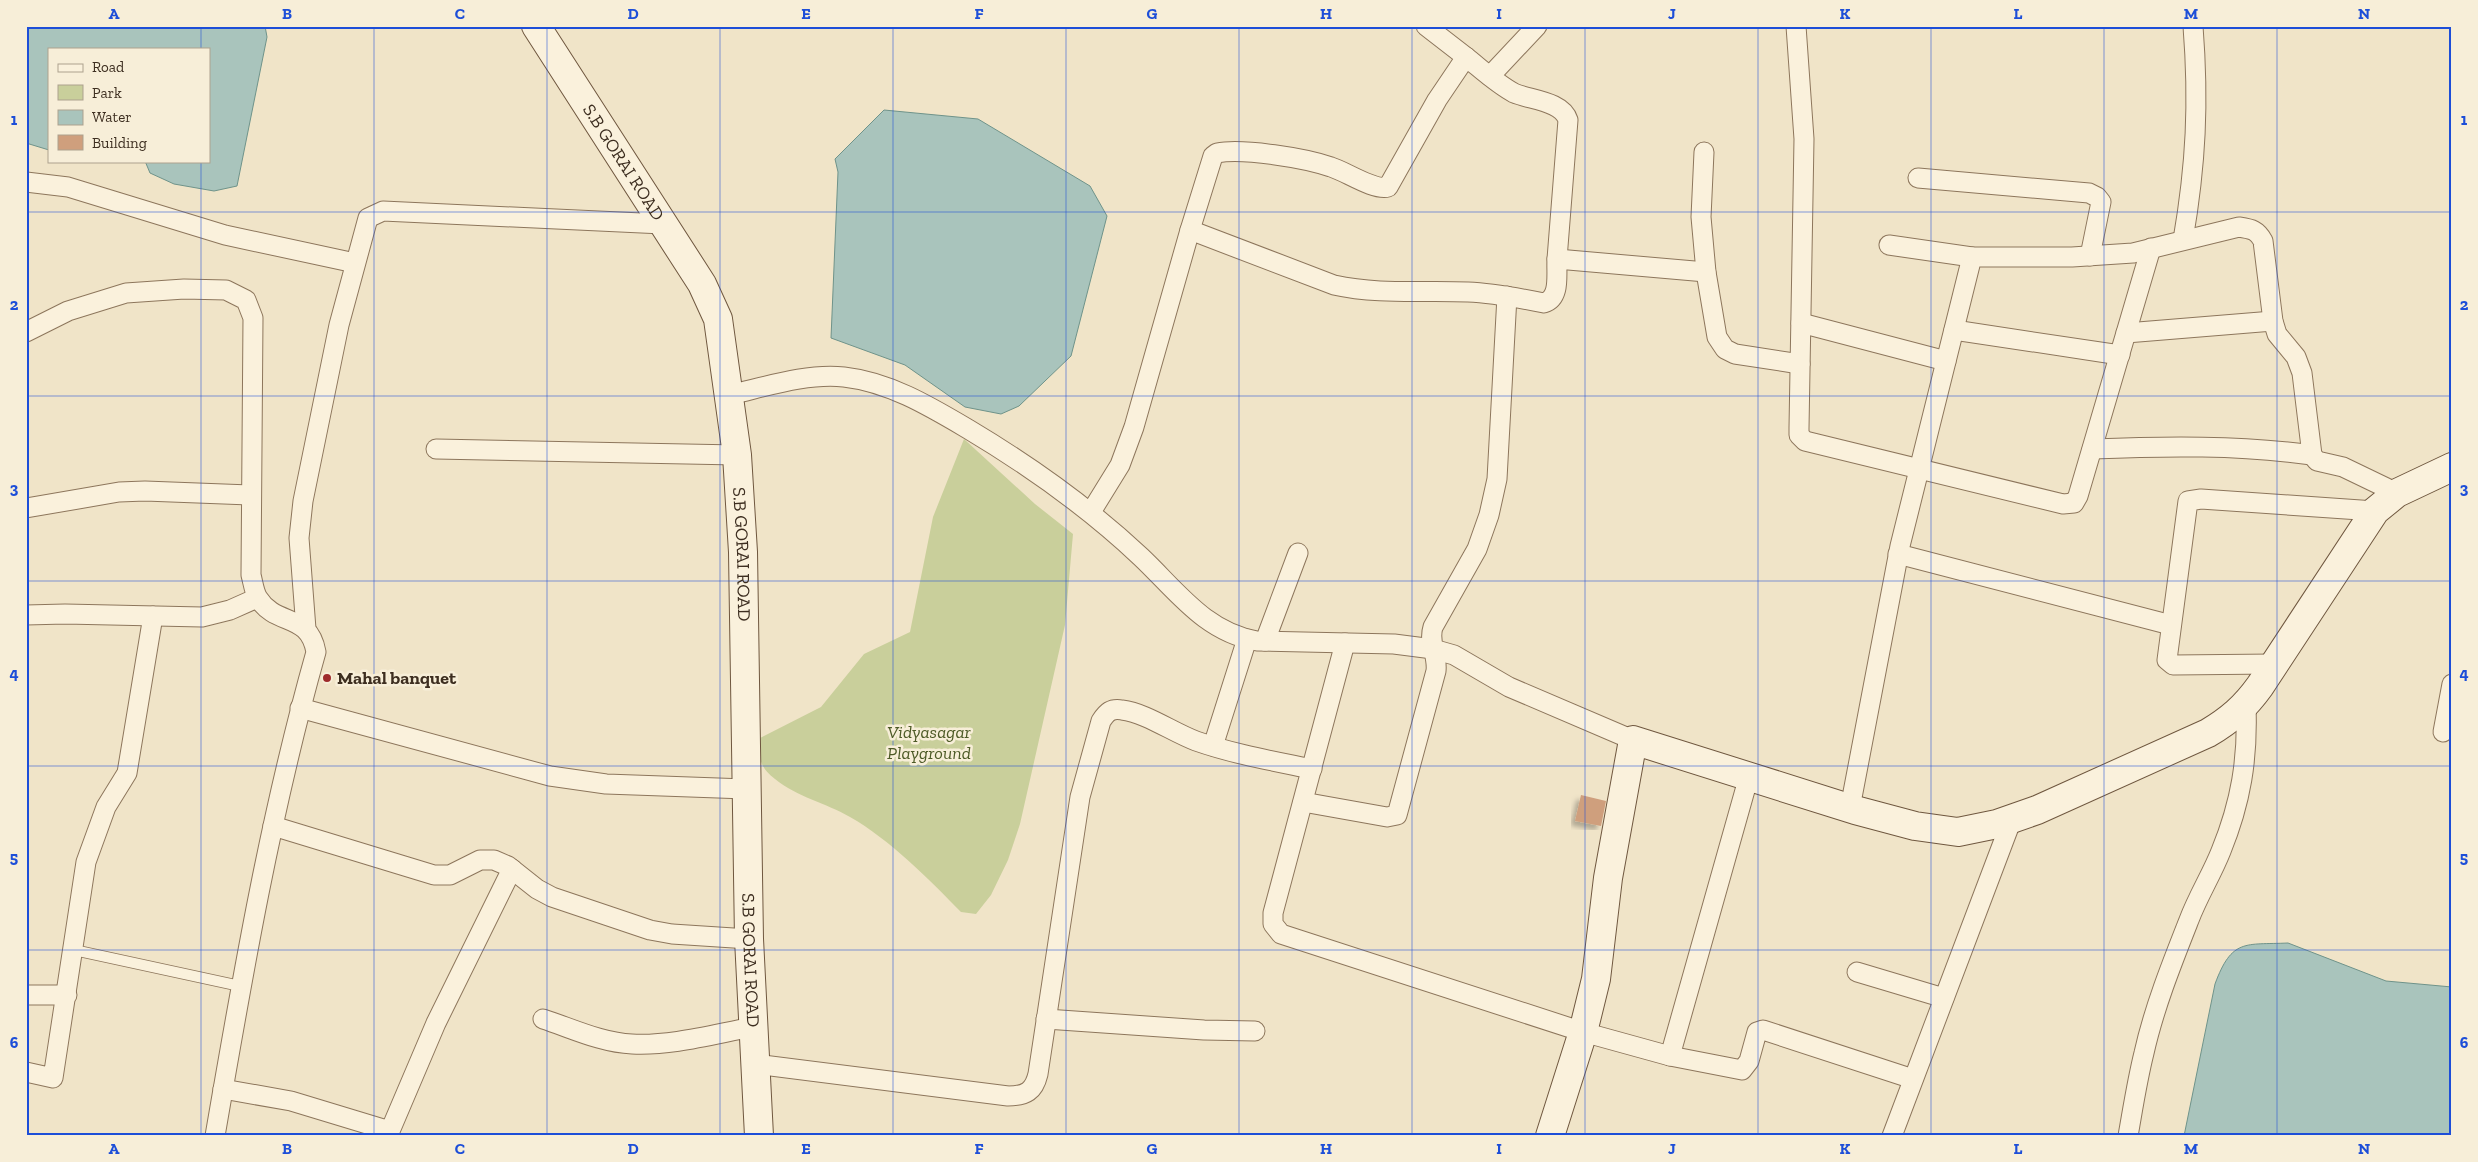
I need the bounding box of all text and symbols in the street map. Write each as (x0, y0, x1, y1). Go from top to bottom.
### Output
text: A (109, 4, 120, 23)
text: B (282, 4, 292, 23)
text: C (455, 4, 465, 23)
text: D (627, 4, 639, 23)
text: E (801, 4, 811, 23)
text: F (974, 4, 984, 23)
text: G (1147, 4, 1158, 23)
text: H (1320, 4, 1332, 23)
text: I (1496, 4, 1502, 23)
text: J (1668, 4, 1676, 23)
text: K (1840, 4, 1851, 23)
text: L (2014, 4, 2023, 23)
text: M (2184, 4, 2198, 23)
text: N (2358, 4, 2370, 23)
legend (48, 48, 210, 162)
text: Road (92, 58, 125, 76)
text: Park (92, 84, 122, 102)
street label: S.B GORAI ROAD (578, 100, 669, 225)
text: Water (92, 108, 132, 126)
text: 1 (11, 110, 18, 129)
text: 1 (2461, 110, 2468, 129)
text: Building (92, 134, 147, 152)
text: 2 (10, 295, 19, 314)
text: 2 (2460, 295, 2469, 314)
text: 3 (10, 479, 19, 498)
text: 3 (2460, 479, 2469, 498)
street label: S.B GORAI ROAD (728, 487, 755, 621)
text: 4 (9, 664, 19, 683)
text: 4 (2459, 664, 2469, 683)
place label: Mahal banquet (337, 667, 457, 689)
marker: Mahal banquet (321, 672, 333, 684)
park label: Vidyasagar Playground (887, 721, 972, 764)
text: 5 (10, 848, 18, 867)
text: 5 (2460, 848, 2468, 867)
street label: S.B GORAI ROAD (737, 893, 764, 1028)
text: 6 (10, 1033, 19, 1052)
text: 6 (2460, 1033, 2469, 1052)
text: A (109, 1139, 120, 1158)
text: B (282, 1139, 292, 1158)
text: C (455, 1139, 465, 1158)
text: D (627, 1139, 639, 1158)
text: E (801, 1139, 811, 1158)
text: F (974, 1139, 984, 1158)
text: G (1147, 1139, 1158, 1158)
text: H (1320, 1139, 1332, 1158)
text: I (1496, 1139, 1502, 1158)
text: J (1668, 1139, 1676, 1158)
text: K (1840, 1139, 1851, 1158)
text: L (2014, 1139, 2023, 1158)
text: M (2184, 1139, 2198, 1158)
text: N (2358, 1139, 2370, 1158)

